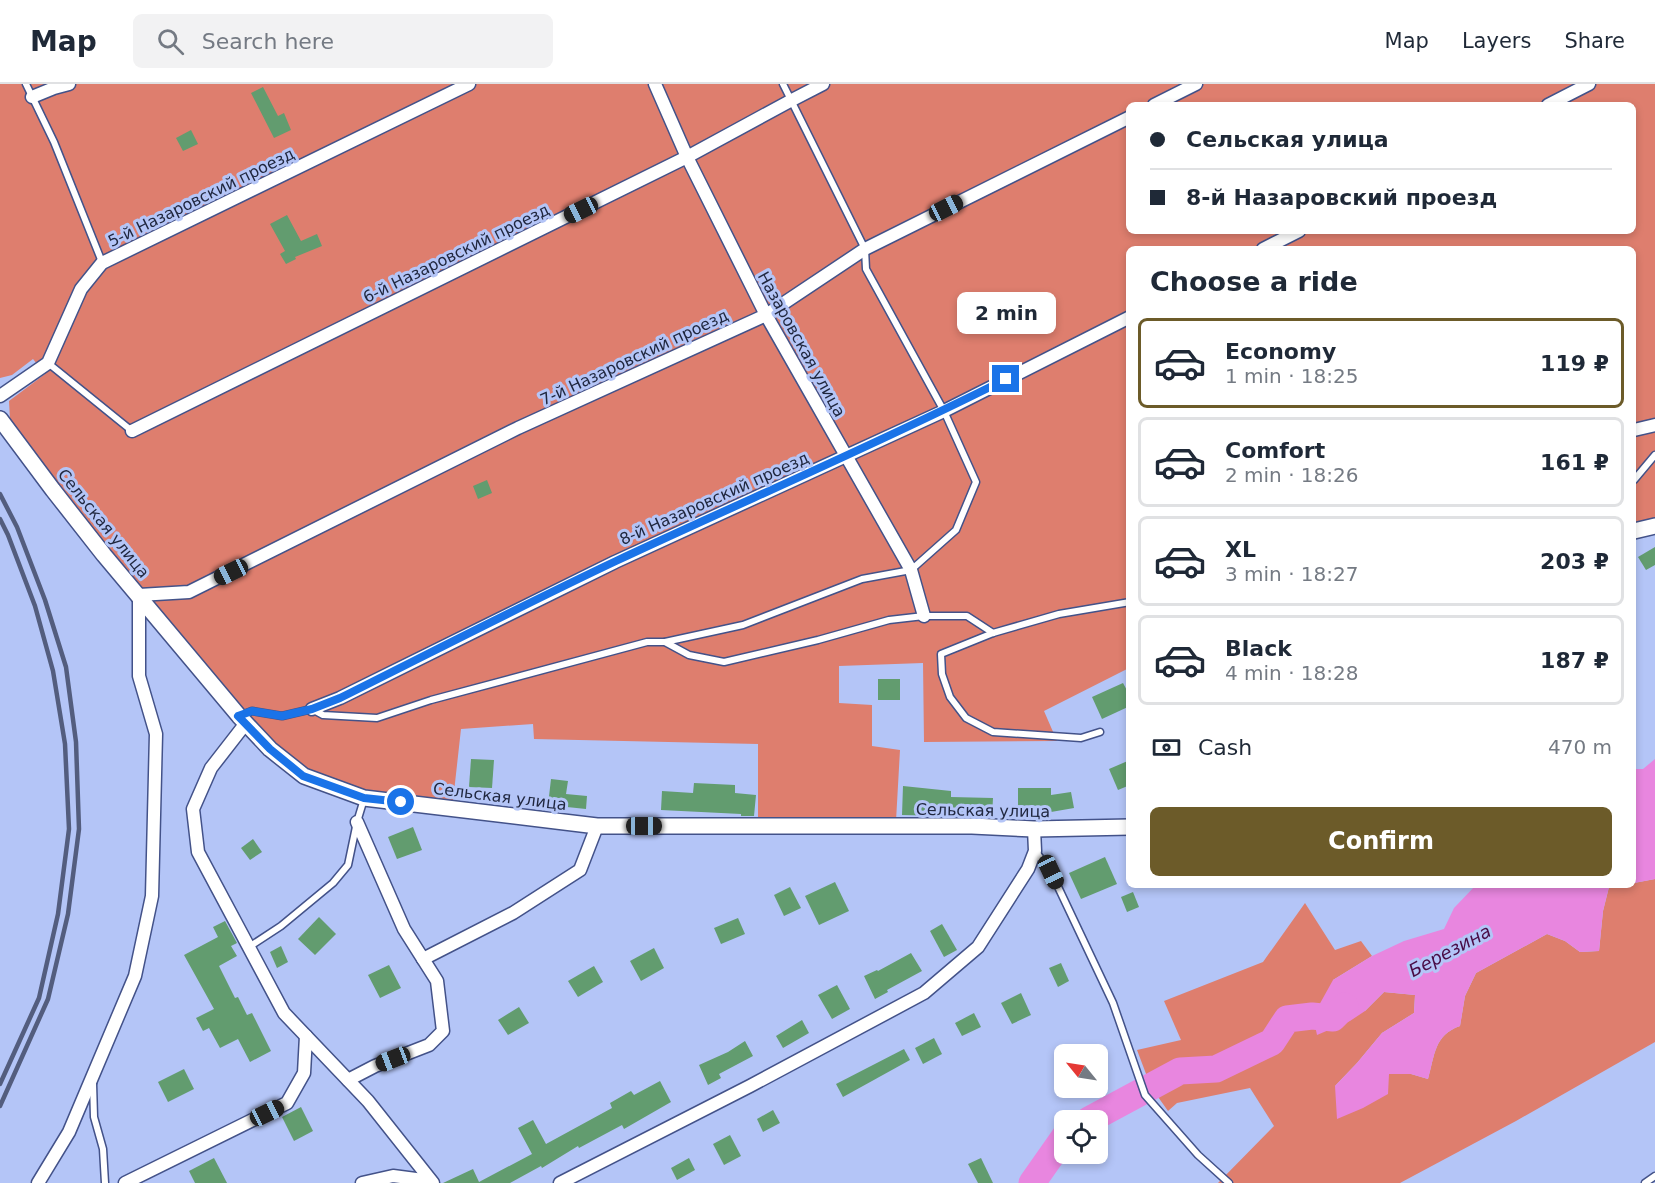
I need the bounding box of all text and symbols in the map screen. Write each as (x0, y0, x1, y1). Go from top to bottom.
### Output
search box (133, 14, 553, 68)
text: Map (30, 25, 97, 58)
icon: search (154, 25, 187, 58)
text: Search here (202, 29, 334, 54)
text: Map (1385, 29, 1429, 53)
text: Layers (1462, 29, 1531, 53)
text: Share (1564, 29, 1625, 53)
text: Сельская улица (1186, 127, 1389, 152)
street label: 5-й Назаровский проезд (105, 144, 298, 251)
text: 8-й Назаровский проезд (1186, 185, 1497, 210)
car (926, 192, 966, 224)
car (561, 194, 601, 226)
street label: 6-й Назаровский проезд (360, 200, 553, 307)
text: Choose a ride (1150, 266, 1358, 297)
street label: Назаровская улица (754, 268, 849, 420)
callout: 2 min (956, 292, 1056, 334)
text: 2 min (975, 301, 1038, 325)
street label: 7-й Назаровский проезд (537, 305, 731, 409)
icon: car (1153, 336, 1207, 390)
text: Economy (1225, 339, 1336, 364)
text: 119 ₽ (1540, 351, 1609, 376)
text: 1 min · 18:25 (1225, 364, 1359, 388)
route end (992, 365, 1019, 392)
icon: car (1153, 435, 1207, 489)
text: Comfort (1225, 438, 1325, 463)
street label: 8-й Назаровский проезд (617, 448, 812, 549)
text: 161 ₽ (1540, 450, 1609, 475)
text: 2 min · 18:26 (1225, 463, 1359, 487)
street label: Сельская улица (54, 465, 153, 582)
icon: car (1153, 534, 1207, 588)
text: XL (1225, 537, 1256, 562)
text: 203 ₽ (1540, 549, 1609, 574)
car (211, 556, 251, 588)
text: 3 min · 18:27 (1225, 562, 1359, 586)
icon: car (1153, 633, 1207, 687)
text: Black (1225, 636, 1292, 661)
text: 187 ₽ (1540, 648, 1609, 673)
text: 4 min · 18:28 (1225, 661, 1359, 685)
icon: cash (1150, 731, 1183, 764)
text: Cash (1198, 735, 1252, 760)
text: 470 m (1548, 735, 1612, 759)
street label: Сельская улица (432, 779, 568, 814)
route start (387, 788, 414, 815)
street label: Сельская улица (916, 800, 1050, 821)
button: Confirm (1150, 807, 1612, 876)
car (626, 817, 662, 835)
car (1035, 852, 1067, 892)
water label: Березина (1405, 920, 1494, 981)
car (373, 1044, 413, 1074)
north arrow (1054, 1044, 1108, 1098)
map controls (1054, 1044, 1108, 1164)
car (247, 1097, 287, 1129)
button: locate (1054, 1110, 1108, 1164)

